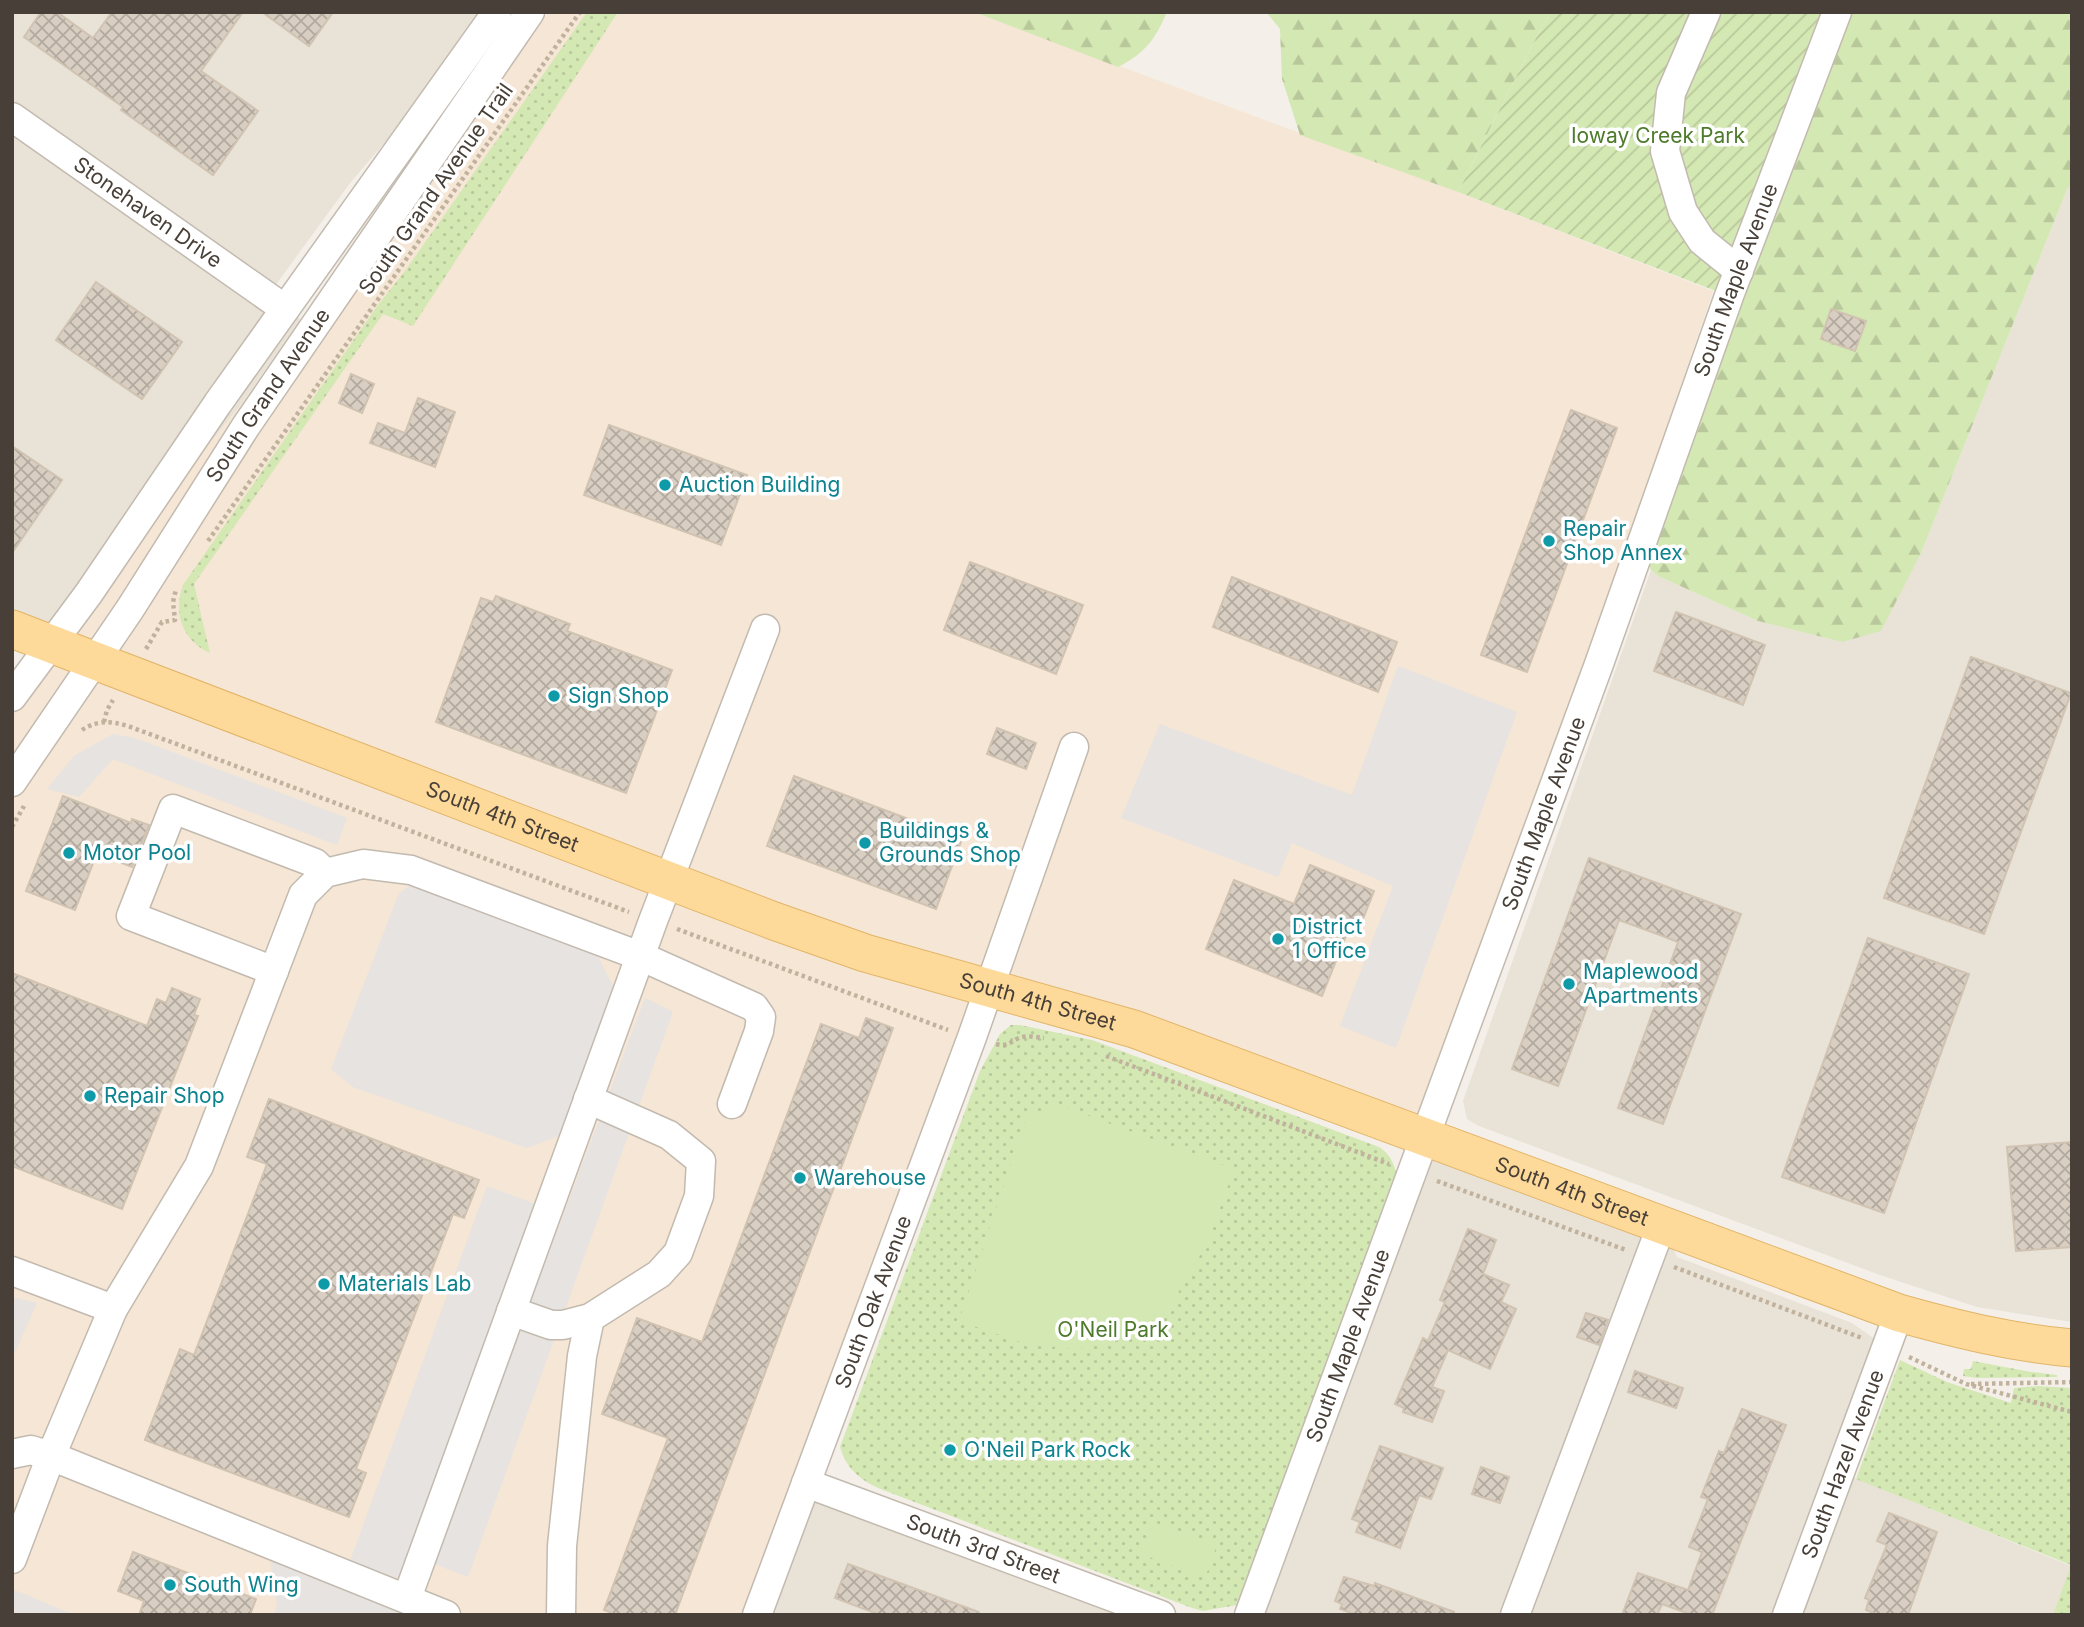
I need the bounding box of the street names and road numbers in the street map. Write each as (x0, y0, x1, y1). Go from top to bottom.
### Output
street label: South Grand Avenue Trail (353, 78, 518, 299)
street label: Stonehaven Drive (69, 151, 227, 273)
street label: South Maple Avenue (1688, 180, 1783, 380)
street label: South Grand Avenue (201, 303, 335, 487)
street label: South Maple Avenue (1496, 713, 1591, 914)
street label: South 4th Street (422, 776, 583, 857)
street label: South 4th Street (957, 967, 1119, 1035)
street label: South 4th Street (1492, 1151, 1652, 1231)
street label: South Oak Avenue (829, 1212, 917, 1392)
street label: South Maple Avenue (1301, 1245, 1395, 1446)
street label: South Hazel Avenue (1796, 1366, 1889, 1562)
street label: South 3rd Street (903, 1508, 1064, 1588)

